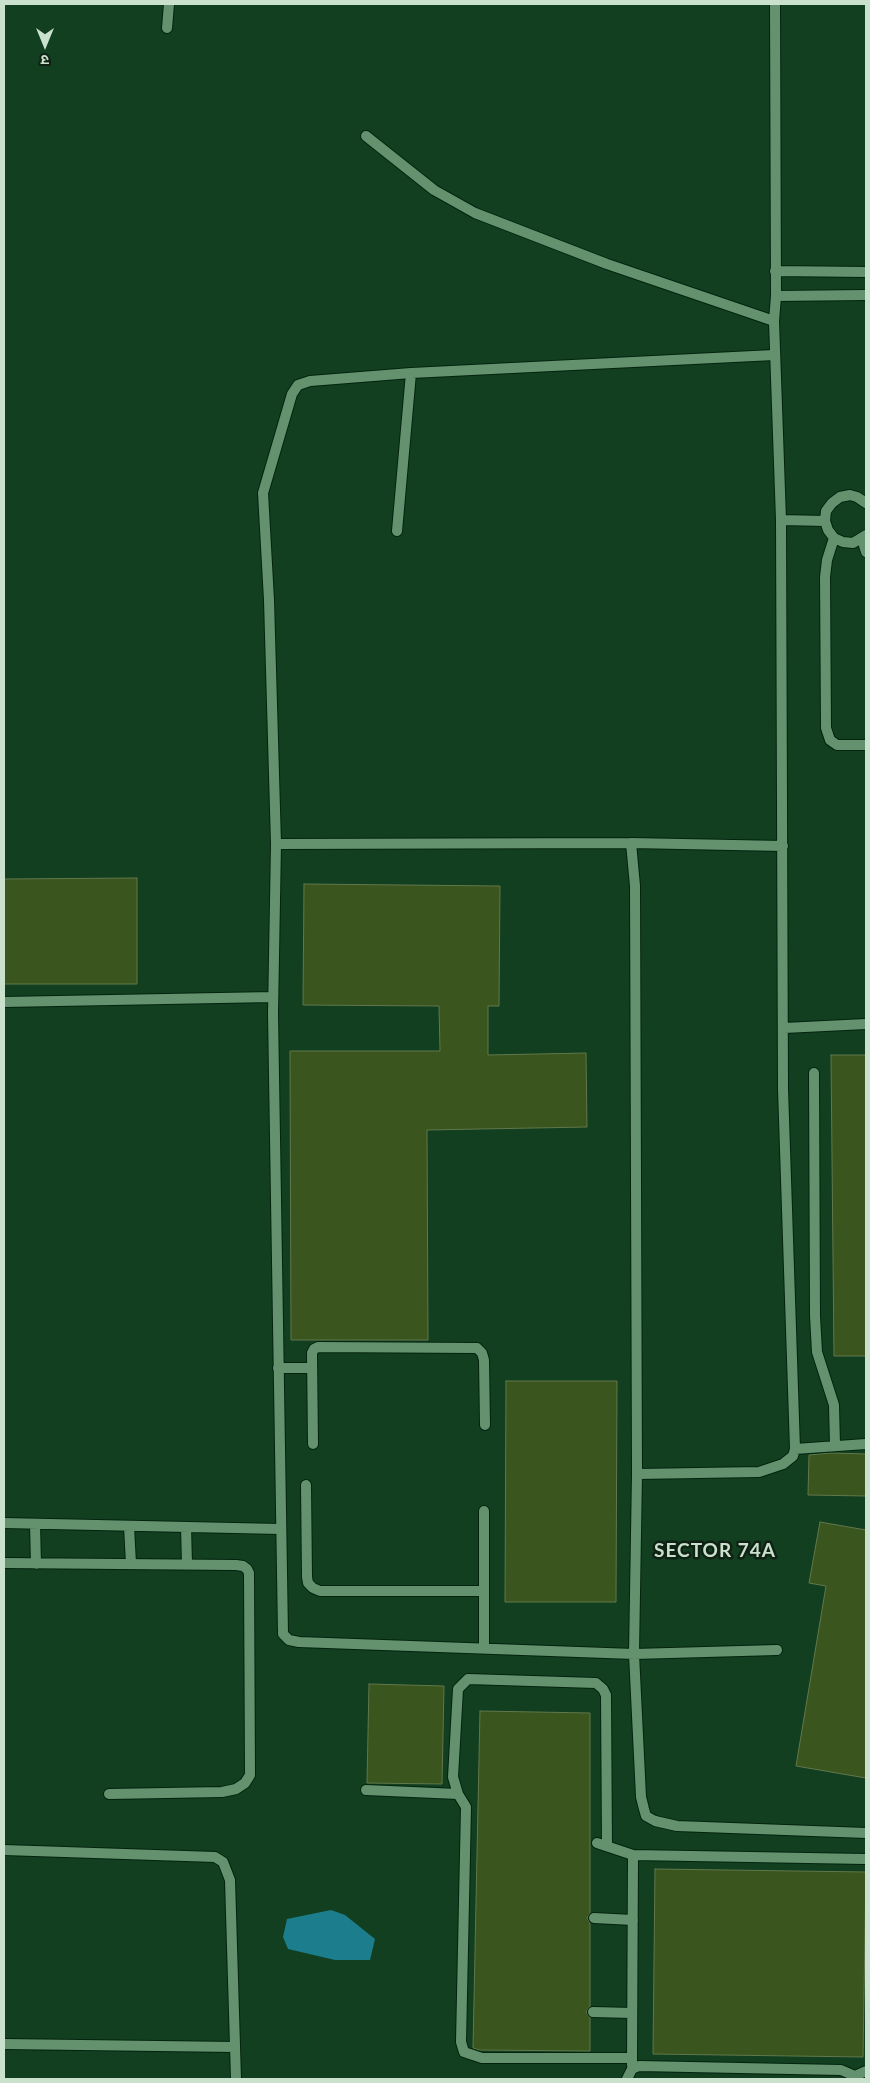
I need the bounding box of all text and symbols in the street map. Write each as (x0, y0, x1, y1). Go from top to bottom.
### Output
north arrow (20, 20, 70, 70)
text: उ (41, 52, 49, 69)
district label: SECTOR 74A (653, 1540, 777, 1562)

